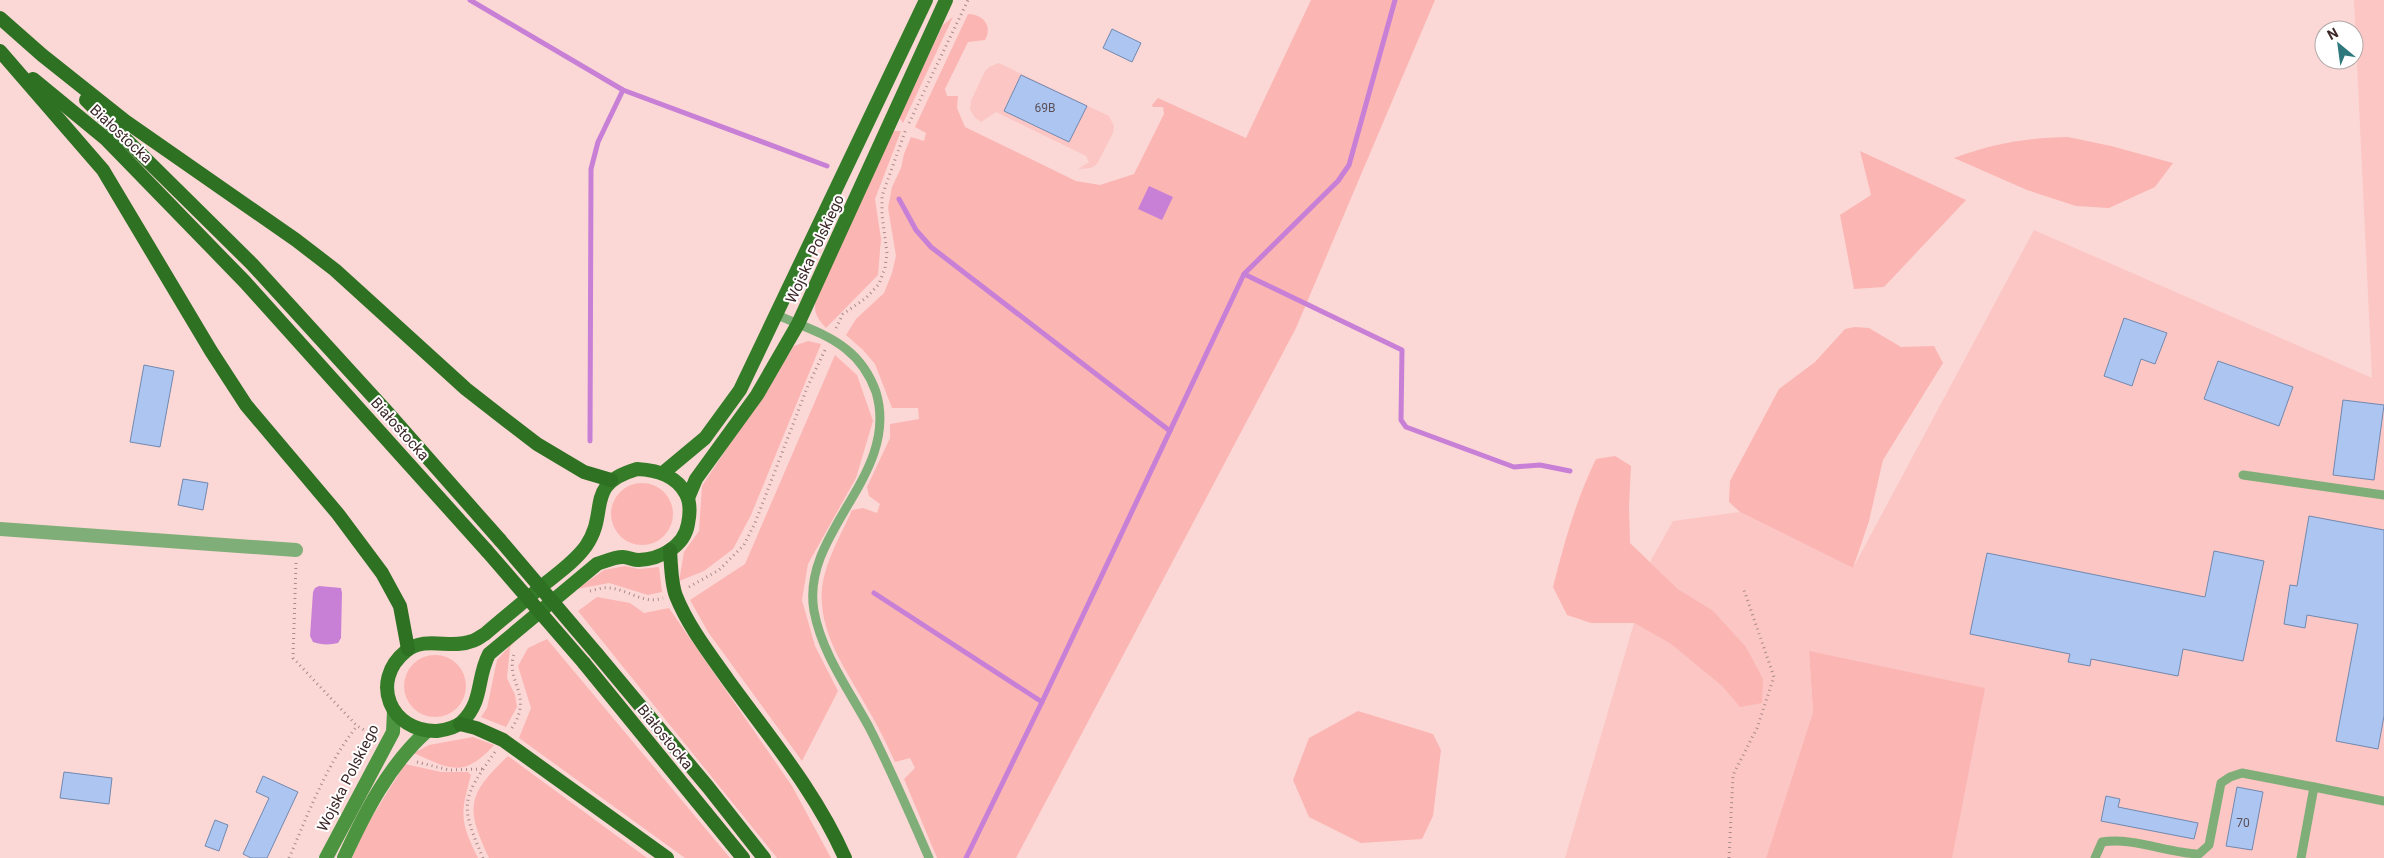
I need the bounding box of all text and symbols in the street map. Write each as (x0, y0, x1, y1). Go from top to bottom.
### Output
north arrow (2314, 20, 2364, 70)
text: N (2324, 24, 2341, 43)
street label: Białostocka (86, 101, 156, 167)
house number: 69B (1035, 101, 1055, 115)
street label: Wojska Polskiego (782, 192, 848, 306)
street label: Białostocka (367, 394, 433, 464)
street label: Białostocka (633, 701, 697, 773)
street label: Wojska Polskiego (313, 721, 383, 835)
house number: 70 (2236, 816, 2250, 830)

